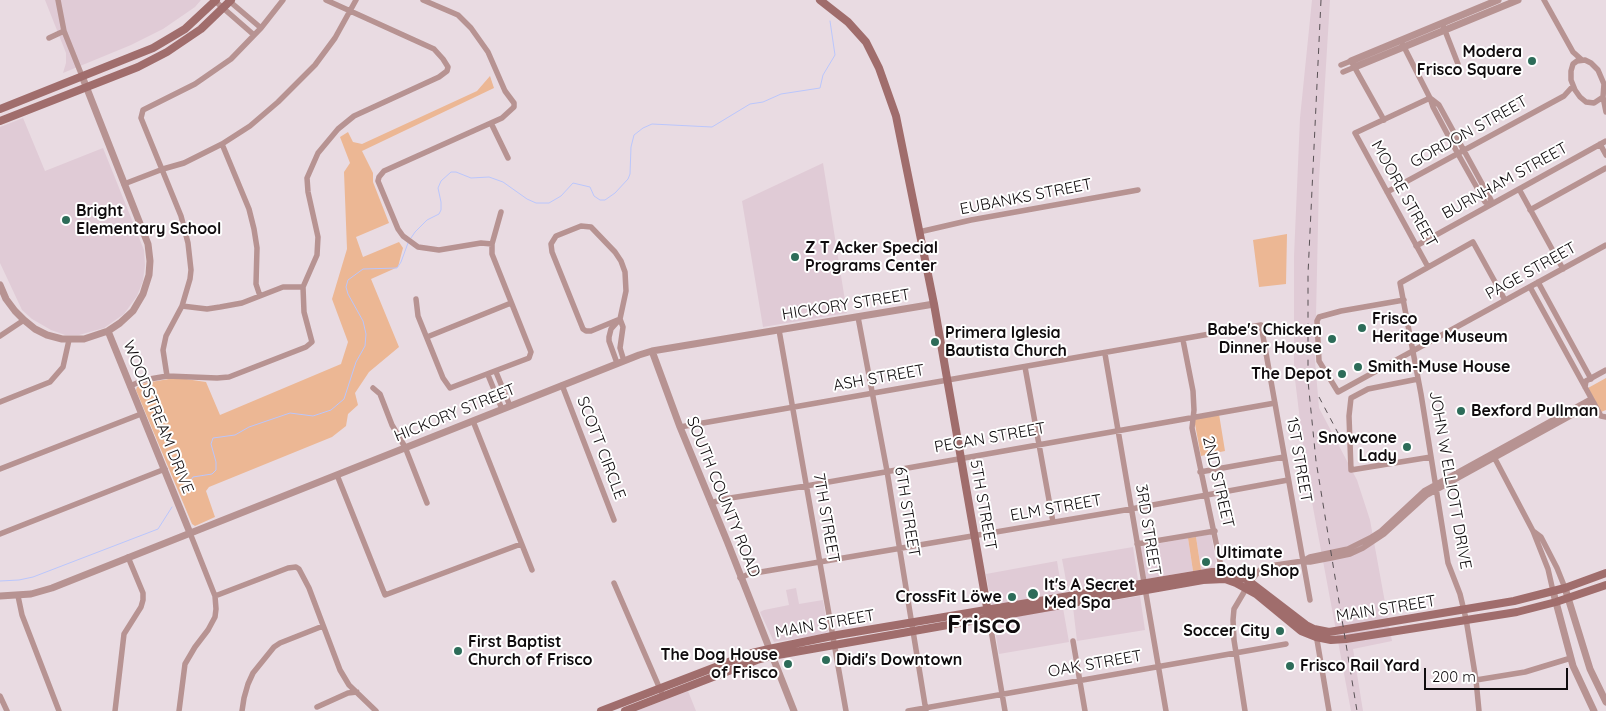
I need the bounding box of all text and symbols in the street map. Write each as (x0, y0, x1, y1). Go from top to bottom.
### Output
place label: Modera Frisco Square (1417, 42, 1522, 80)
marker: Modera Frisco Square (1526, 55, 1538, 67)
street label: GORDON STREET (1407, 92, 1531, 172)
street label: MOORE STREET (1367, 137, 1441, 251)
street label: BURNHAM STREET (1439, 138, 1571, 224)
street label: EUBANKS STREET (958, 175, 1094, 219)
place label: Bright Elementary School (76, 201, 221, 239)
marker: Bright Elementary School (60, 214, 72, 226)
place label: Z T Acker Special Programs Center (805, 238, 938, 276)
street label: PAGE STREET (1482, 238, 1580, 304)
marker: Z T Acker Special Programs Center (789, 251, 801, 263)
street label: HICKORY STREET (781, 285, 911, 325)
place label: Frisco Heritage Museum (1372, 309, 1508, 347)
place label: Babe's Chicken Dinner House (1207, 320, 1322, 358)
marker: Frisco Heritage Museum (1356, 322, 1368, 334)
place label: Primera Iglesia Bautista Church (945, 323, 1067, 361)
marker: Babe's Chicken Dinner House (1326, 333, 1338, 345)
marker: Primera Iglesia Bautista Church (929, 336, 941, 348)
street label: WOODSTREAM DRIVE (118, 337, 198, 497)
place label: Smith-Muse House (1368, 357, 1510, 377)
street label: ASH STREET (832, 361, 926, 395)
marker: Smith-Muse House (1352, 361, 1364, 373)
place label: The Depot (1251, 364, 1332, 384)
marker: The Depot (1336, 368, 1348, 380)
street label: HICKORY STREET (391, 380, 519, 446)
street label: JOHN W ELLIOTT DRIVE (1425, 389, 1475, 571)
street label: SCOTT CIRCLE (573, 394, 629, 502)
place label: Bexford Pullman (1471, 401, 1598, 421)
marker: Bexford Pullman (1455, 405, 1467, 417)
street label: SOUTH COUNTY ROAD (682, 414, 764, 580)
street label: 1ST STREET (1282, 416, 1316, 504)
street label: PECAN STREET (933, 419, 1047, 457)
place label: Snowcone Lady (1318, 428, 1397, 466)
street label: 2ND STREET (1198, 434, 1238, 530)
marker: Snowcone Lady (1401, 441, 1413, 453)
street label: 5TH STREET (966, 458, 1000, 552)
street label: 6TH STREET (890, 465, 924, 559)
street label: 7TH STREET (809, 472, 843, 564)
street label: 3RD STREET (1131, 483, 1165, 577)
street label: ELM STREET (1009, 491, 1103, 525)
place label: Ultimate Body Shop (1216, 543, 1299, 581)
marker: Ultimate Body Shop (1200, 556, 1212, 568)
place label: It's A Secret Med Spa (1044, 575, 1135, 613)
place label: CrossFit Löwe (895, 587, 1002, 607)
marker: It's A Secret Med Spa (1026, 587, 1040, 601)
marker: CrossFit Löwe (1006, 591, 1018, 603)
street label: MAIN STREET (1335, 592, 1437, 626)
street label: MAIN STREET (774, 606, 876, 642)
district label: Frisco (947, 609, 1021, 641)
place label: Soccer City (1183, 621, 1270, 641)
marker: Soccer City (1274, 625, 1286, 637)
place label: First Baptist Church of Frisco (468, 632, 593, 670)
marker: First Baptist Church of Frisco (452, 645, 464, 657)
place label: The Dog House of Frisco (660, 645, 778, 683)
street label: OAK STREET (1047, 646, 1143, 682)
place label: Didi's Downtown (836, 650, 962, 670)
marker: Didi's Downtown (820, 654, 832, 666)
place label: Frisco Rail Yard (1300, 656, 1419, 676)
marker: The Dog House of Frisco (782, 658, 794, 670)
scale bar (1426, 658, 1570, 690)
marker: Frisco Rail Yard (1284, 660, 1296, 672)
text: 200 m (1432, 667, 1476, 686)

